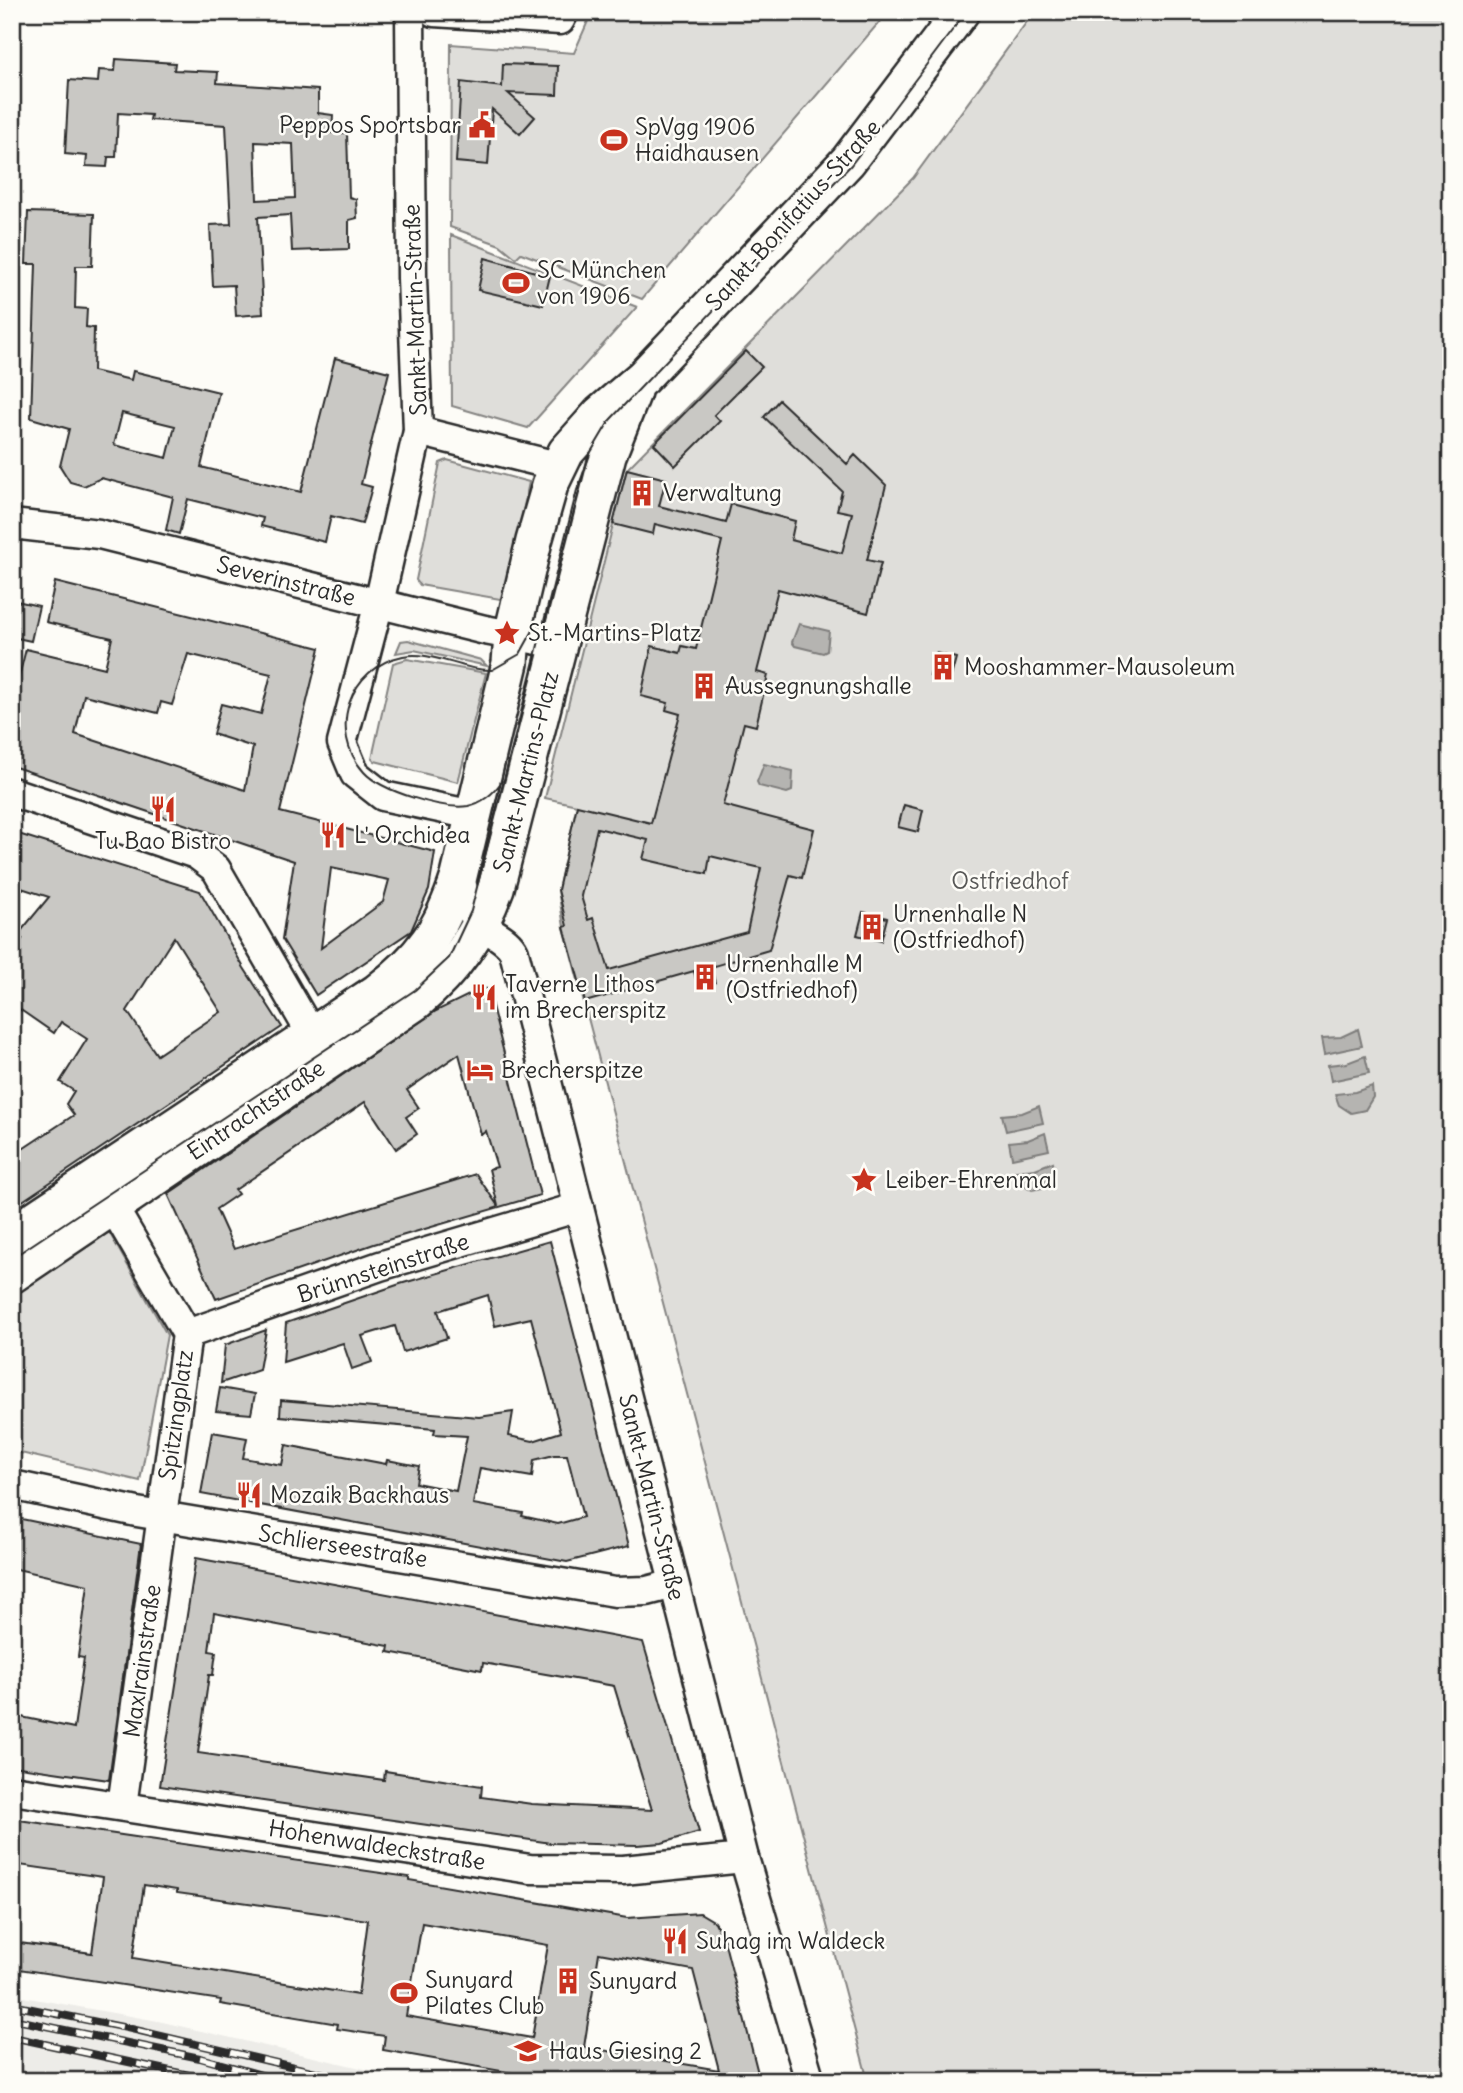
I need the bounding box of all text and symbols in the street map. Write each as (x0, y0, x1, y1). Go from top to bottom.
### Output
place label: Peppos Sportsbar (279, 110, 462, 139)
public building icon: Peppos Sportsbar (467, 110, 497, 140)
place label: SpVgg 1906 Haidhausen (635, 112, 759, 167)
street label: Sankt-Bonifatius-Straße (699, 113, 886, 317)
sports icon: SpVgg 1906 Haidhausen (599, 125, 629, 155)
street label: Sankt-Martin-Straße (396, 204, 433, 416)
place label: SC München von 1906 (537, 255, 666, 310)
sports icon: SC München von 1906 (501, 268, 531, 298)
building icon: Verwaltung (627, 478, 657, 508)
place label: Verwaltung (663, 478, 782, 507)
street label: Severinstraße (214, 549, 359, 612)
place icon: St.-Martins-Platz (492, 618, 522, 648)
place label: St.-Martins-Platz (528, 618, 701, 647)
building icon: Mooshammer-Mausoleum (928, 652, 958, 682)
place label: Mooshammer-Mausoleum (964, 652, 1235, 681)
street label: Sankt-Martins-Platz (486, 668, 565, 875)
building icon: Aussegnungshalle (689, 671, 719, 701)
place label: Aussegnungshalle (725, 671, 912, 700)
restaurant icon: Tu Bao Bistro (148, 794, 178, 824)
restaurant icon: L' Orchidea (318, 820, 348, 850)
place label: L' Orchidea (354, 820, 470, 849)
place label: Tu Bao Bistro (95, 826, 231, 855)
park label: Ostfriedhof (951, 866, 1069, 895)
place label: Urnenhalle N (Ostfriedhof) (893, 899, 1027, 954)
building icon: Urnenhalle N (Ostfriedhof) (857, 912, 887, 942)
place label: Urnenhalle M (Ostfriedhof) (726, 949, 863, 1004)
building icon: Urnenhalle M (Ostfriedhof) (690, 962, 720, 992)
place label: Taverne Lithos im Brecherspitz (505, 969, 666, 1024)
restaurant icon: Taverne Lithos im Brecherspitz (469, 982, 499, 1012)
street label: Eintrachtstraße (181, 1053, 330, 1166)
hotel icon: Brecherspitze (465, 1055, 495, 1085)
place label: Brecherspitze (501, 1055, 643, 1084)
place icon: Leiber-Ehrenmal (849, 1165, 879, 1195)
place label: Leiber-Ehrenmal (885, 1165, 1057, 1194)
street label: Brünnsteinstraße (293, 1226, 472, 1309)
street label: Spitzingplatz (152, 1348, 199, 1482)
street label: Sankt-Martin-Straße (613, 1391, 692, 1603)
restaurant icon: Mozaik Backhaus (234, 1480, 264, 1510)
place label: Mozaik Backhaus (270, 1480, 449, 1509)
street label: Schlierseestraße (257, 1518, 430, 1573)
street label: Maxlrainstraße (116, 1583, 167, 1739)
street label: Hohenwaldeckstraße (267, 1813, 488, 1876)
restaurant icon: Suhag im Waldeck (660, 1926, 690, 1956)
place label: Suhag im Waldeck (696, 1926, 885, 1955)
place label: Sunyard Pilates Club (425, 1965, 545, 2020)
building icon: Sunyard (553, 1966, 583, 1996)
place label: Sunyard (589, 1966, 677, 1995)
sports icon: Sunyard Pilates Club (389, 1978, 419, 2008)
school or university icon: Haus Giesing 2 (513, 2036, 543, 2066)
place label: Haus Giesing 2 (549, 2036, 702, 2065)

